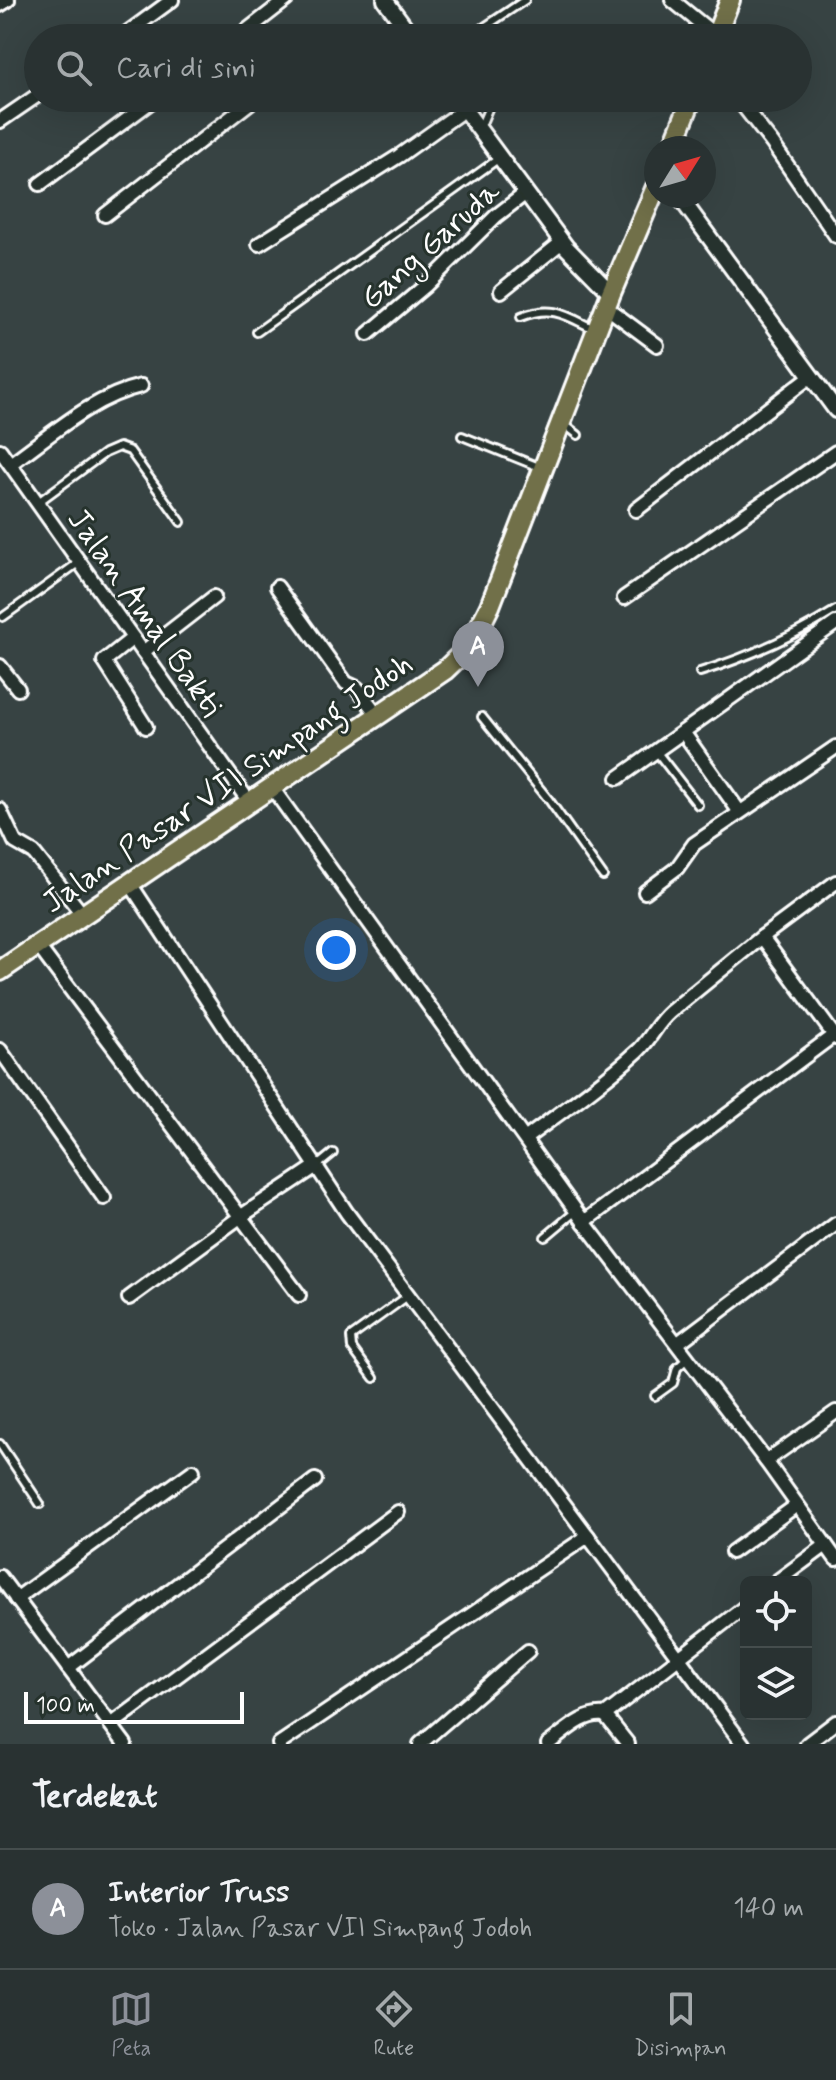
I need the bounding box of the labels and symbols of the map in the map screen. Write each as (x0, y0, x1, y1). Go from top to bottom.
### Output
north arrow (644, 136, 716, 208)
street label: Gang Garuda (351, 171, 511, 321)
street label: Jalan Amal Bakti (57, 501, 232, 725)
pin: A (452, 621, 504, 687)
street label: Jalan Pasar VII Simpang Jodoh (35, 644, 423, 926)
your location (316, 930, 356, 970)
scale bar (24, 1688, 244, 1724)

